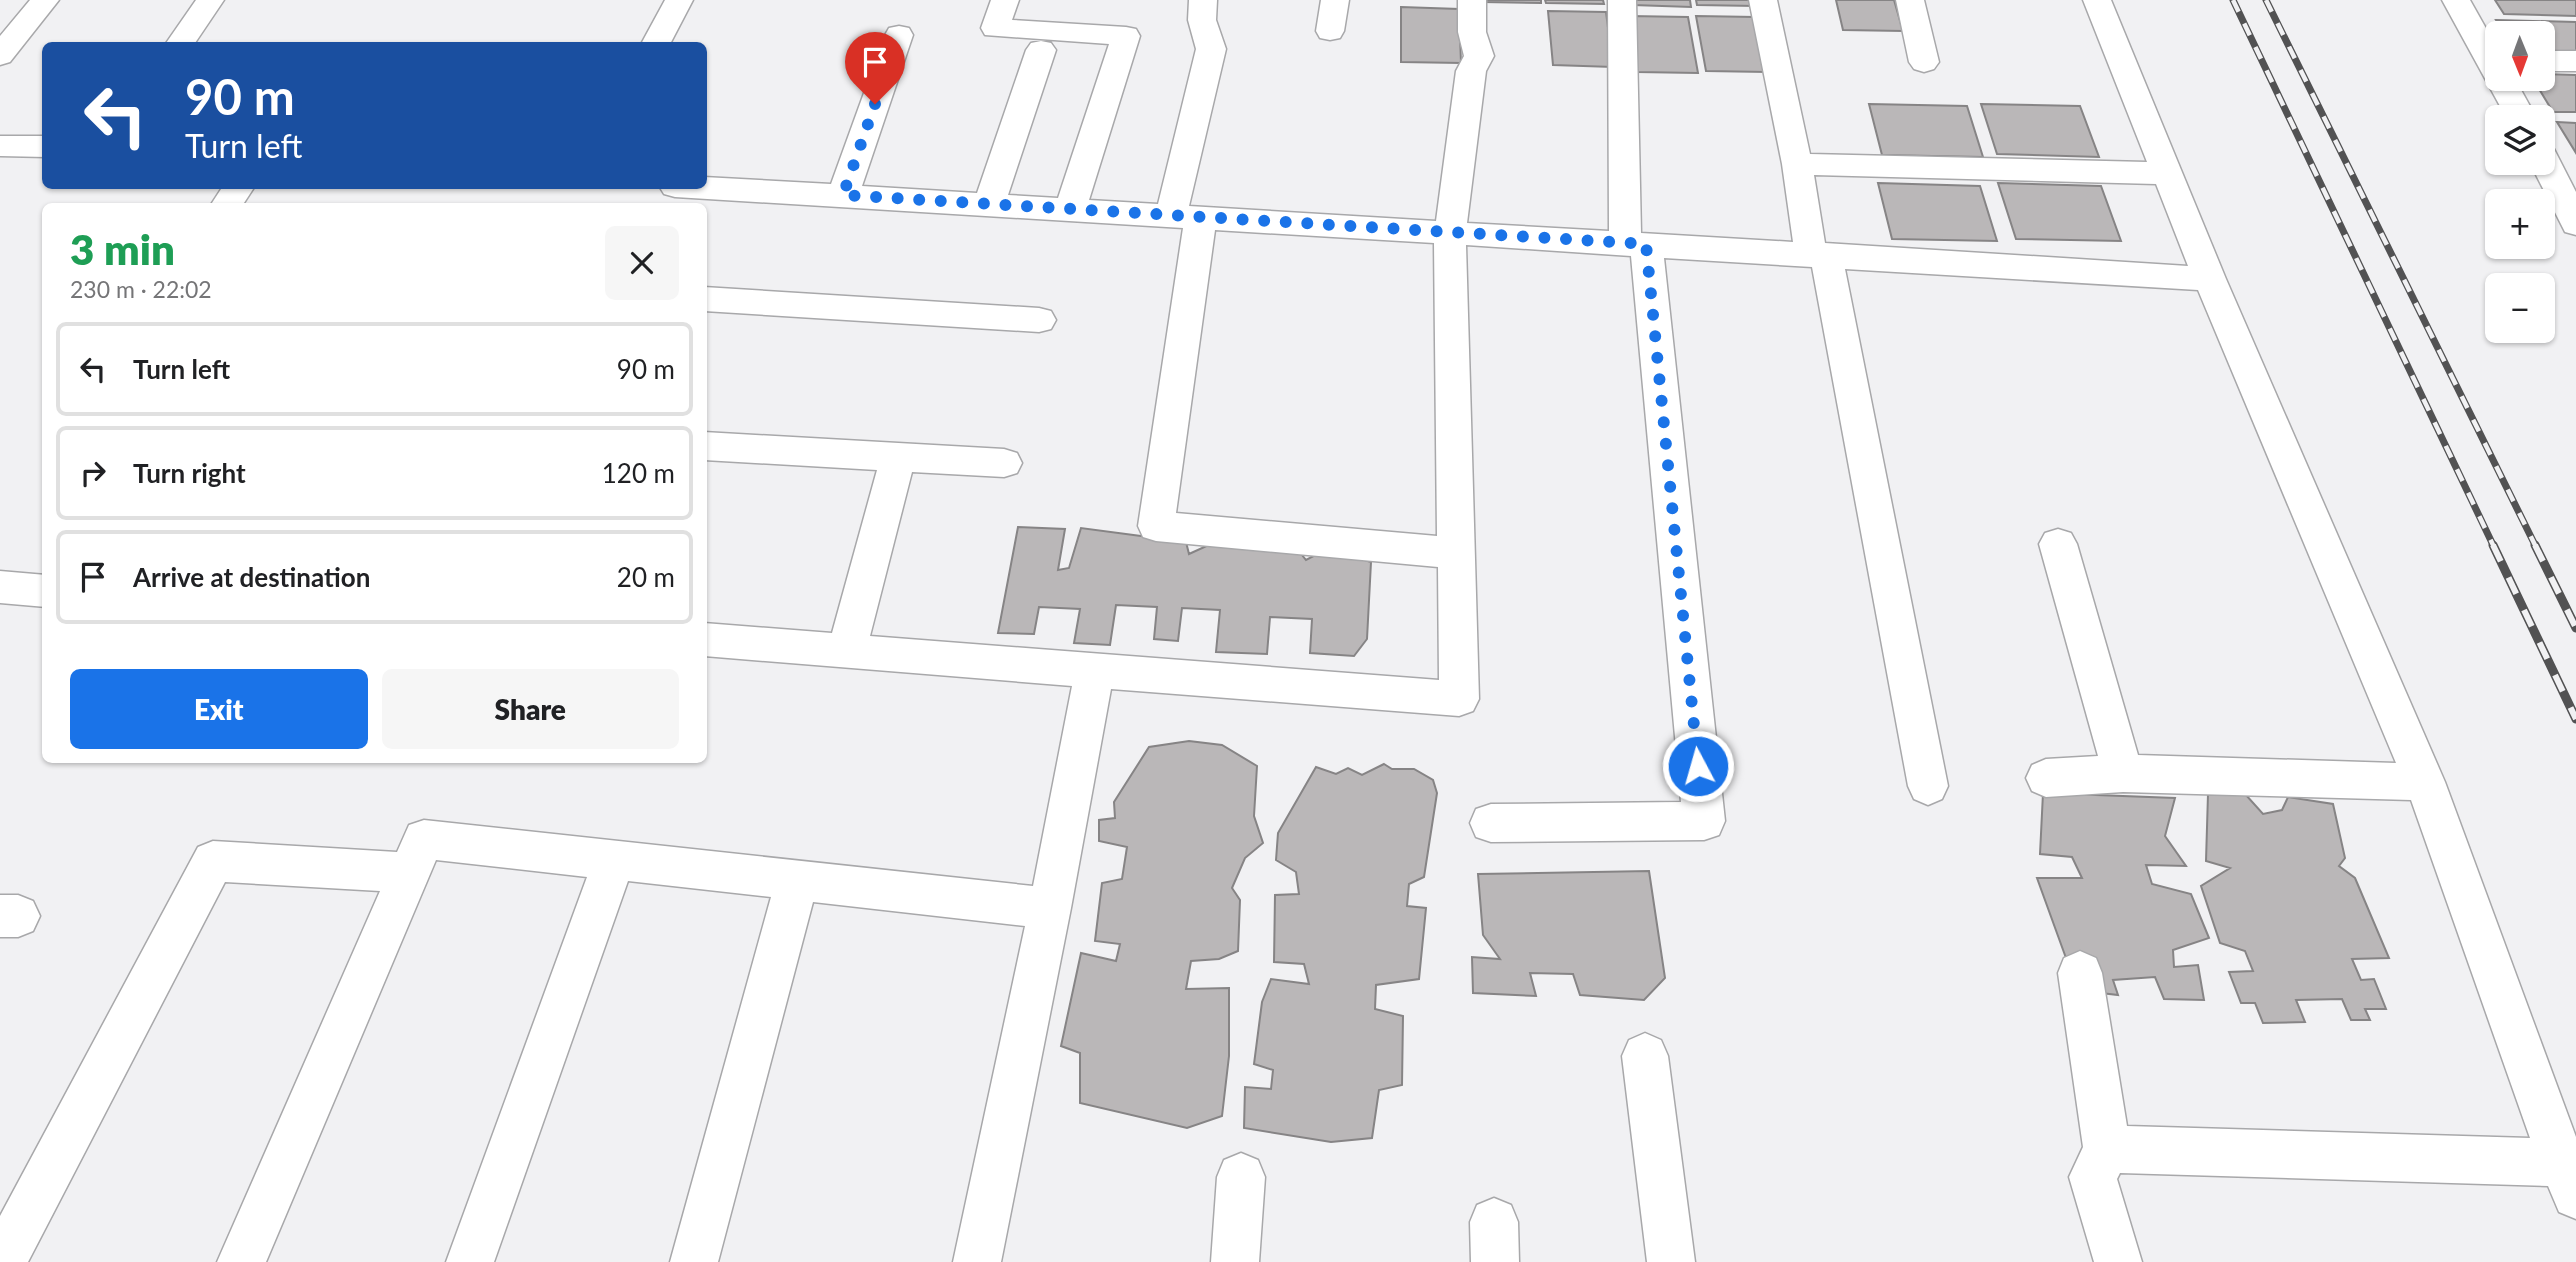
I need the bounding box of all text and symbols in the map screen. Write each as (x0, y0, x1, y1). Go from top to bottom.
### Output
north arrow (2485, 21, 2555, 91)
map controls (2485, 21, 2555, 343)
pin (845, 32, 905, 104)
icon: arrive (856, 43, 894, 81)
text: 90 m (185, 67, 295, 125)
icon: left (70, 70, 161, 161)
button: layers (2485, 105, 2555, 175)
text: Turn left (185, 126, 302, 165)
button: + (2485, 189, 2555, 259)
text: 3 min (70, 224, 175, 274)
button: close (605, 226, 679, 300)
button: − (2485, 273, 2555, 343)
text: 230 m · 22:02 (70, 275, 212, 303)
icon: left (74, 350, 112, 388)
text: Turn left (133, 353, 230, 385)
text: 90 m (617, 353, 675, 385)
icon: right (74, 454, 112, 492)
text: Turn right (133, 457, 246, 489)
text: 120 m (602, 457, 675, 489)
icon: arrive (74, 558, 112, 596)
text: Arrive at destination (133, 561, 370, 593)
text: 20 m (617, 561, 675, 593)
button: Exit (70, 669, 368, 749)
button: Share (382, 669, 679, 749)
position arrow (1661, 729, 1735, 803)

